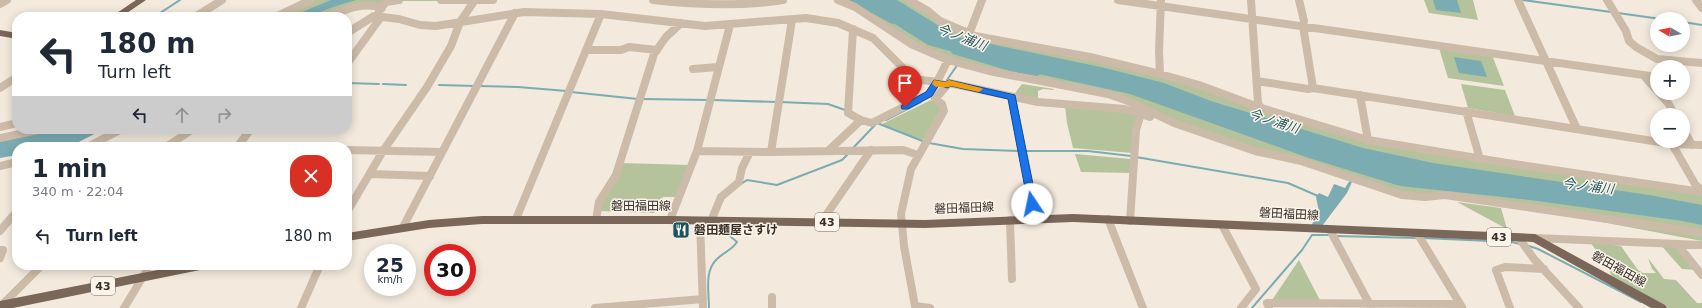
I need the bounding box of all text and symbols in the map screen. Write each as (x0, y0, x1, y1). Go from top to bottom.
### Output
north arrow (1650, 12, 1690, 52)
map controls (1650, 12, 1690, 148)
water label: 今ノ浦川 (935, 21, 991, 54)
text: 180 m (98, 27, 195, 60)
icon: left (32, 28, 84, 80)
button: + (1650, 60, 1690, 100)
text: Turn left (98, 61, 171, 82)
pin (888, 66, 922, 107)
icon: arrive (894, 72, 916, 94)
icon: left (129, 104, 151, 126)
icon: ahead (171, 104, 193, 126)
icon: right (213, 104, 235, 126)
water label: 今ノ浦川 (1247, 106, 1303, 137)
button: − (1650, 108, 1690, 148)
text: 1 min (32, 155, 107, 183)
button: close (290, 155, 332, 197)
water label: 今ノ浦川 (1561, 175, 1617, 197)
position arrow (1011, 183, 1053, 225)
text: 340 m · 22:04 (32, 184, 123, 199)
street label: 磐田福田線 (611, 199, 671, 213)
street label: 磐田福田線 (934, 200, 994, 216)
street label: 磐田福田線 (1259, 205, 1319, 223)
road number: 43 (815, 213, 839, 231)
restaurant icon: 磐田麺屋さすけ (671, 220, 691, 240)
place label: 磐田麺屋さすけ (694, 223, 778, 237)
icon: left (32, 225, 54, 247)
text: Turn left (66, 227, 138, 245)
text: 180 m (284, 227, 332, 245)
road number: 43 (1487, 228, 1511, 246)
speed limit sign: 30 (424, 244, 476, 296)
street label: 磐田福田線 (1589, 248, 1649, 290)
text: 25 (376, 253, 404, 277)
text: km/h (377, 274, 403, 285)
road number: 43 (91, 277, 115, 295)

